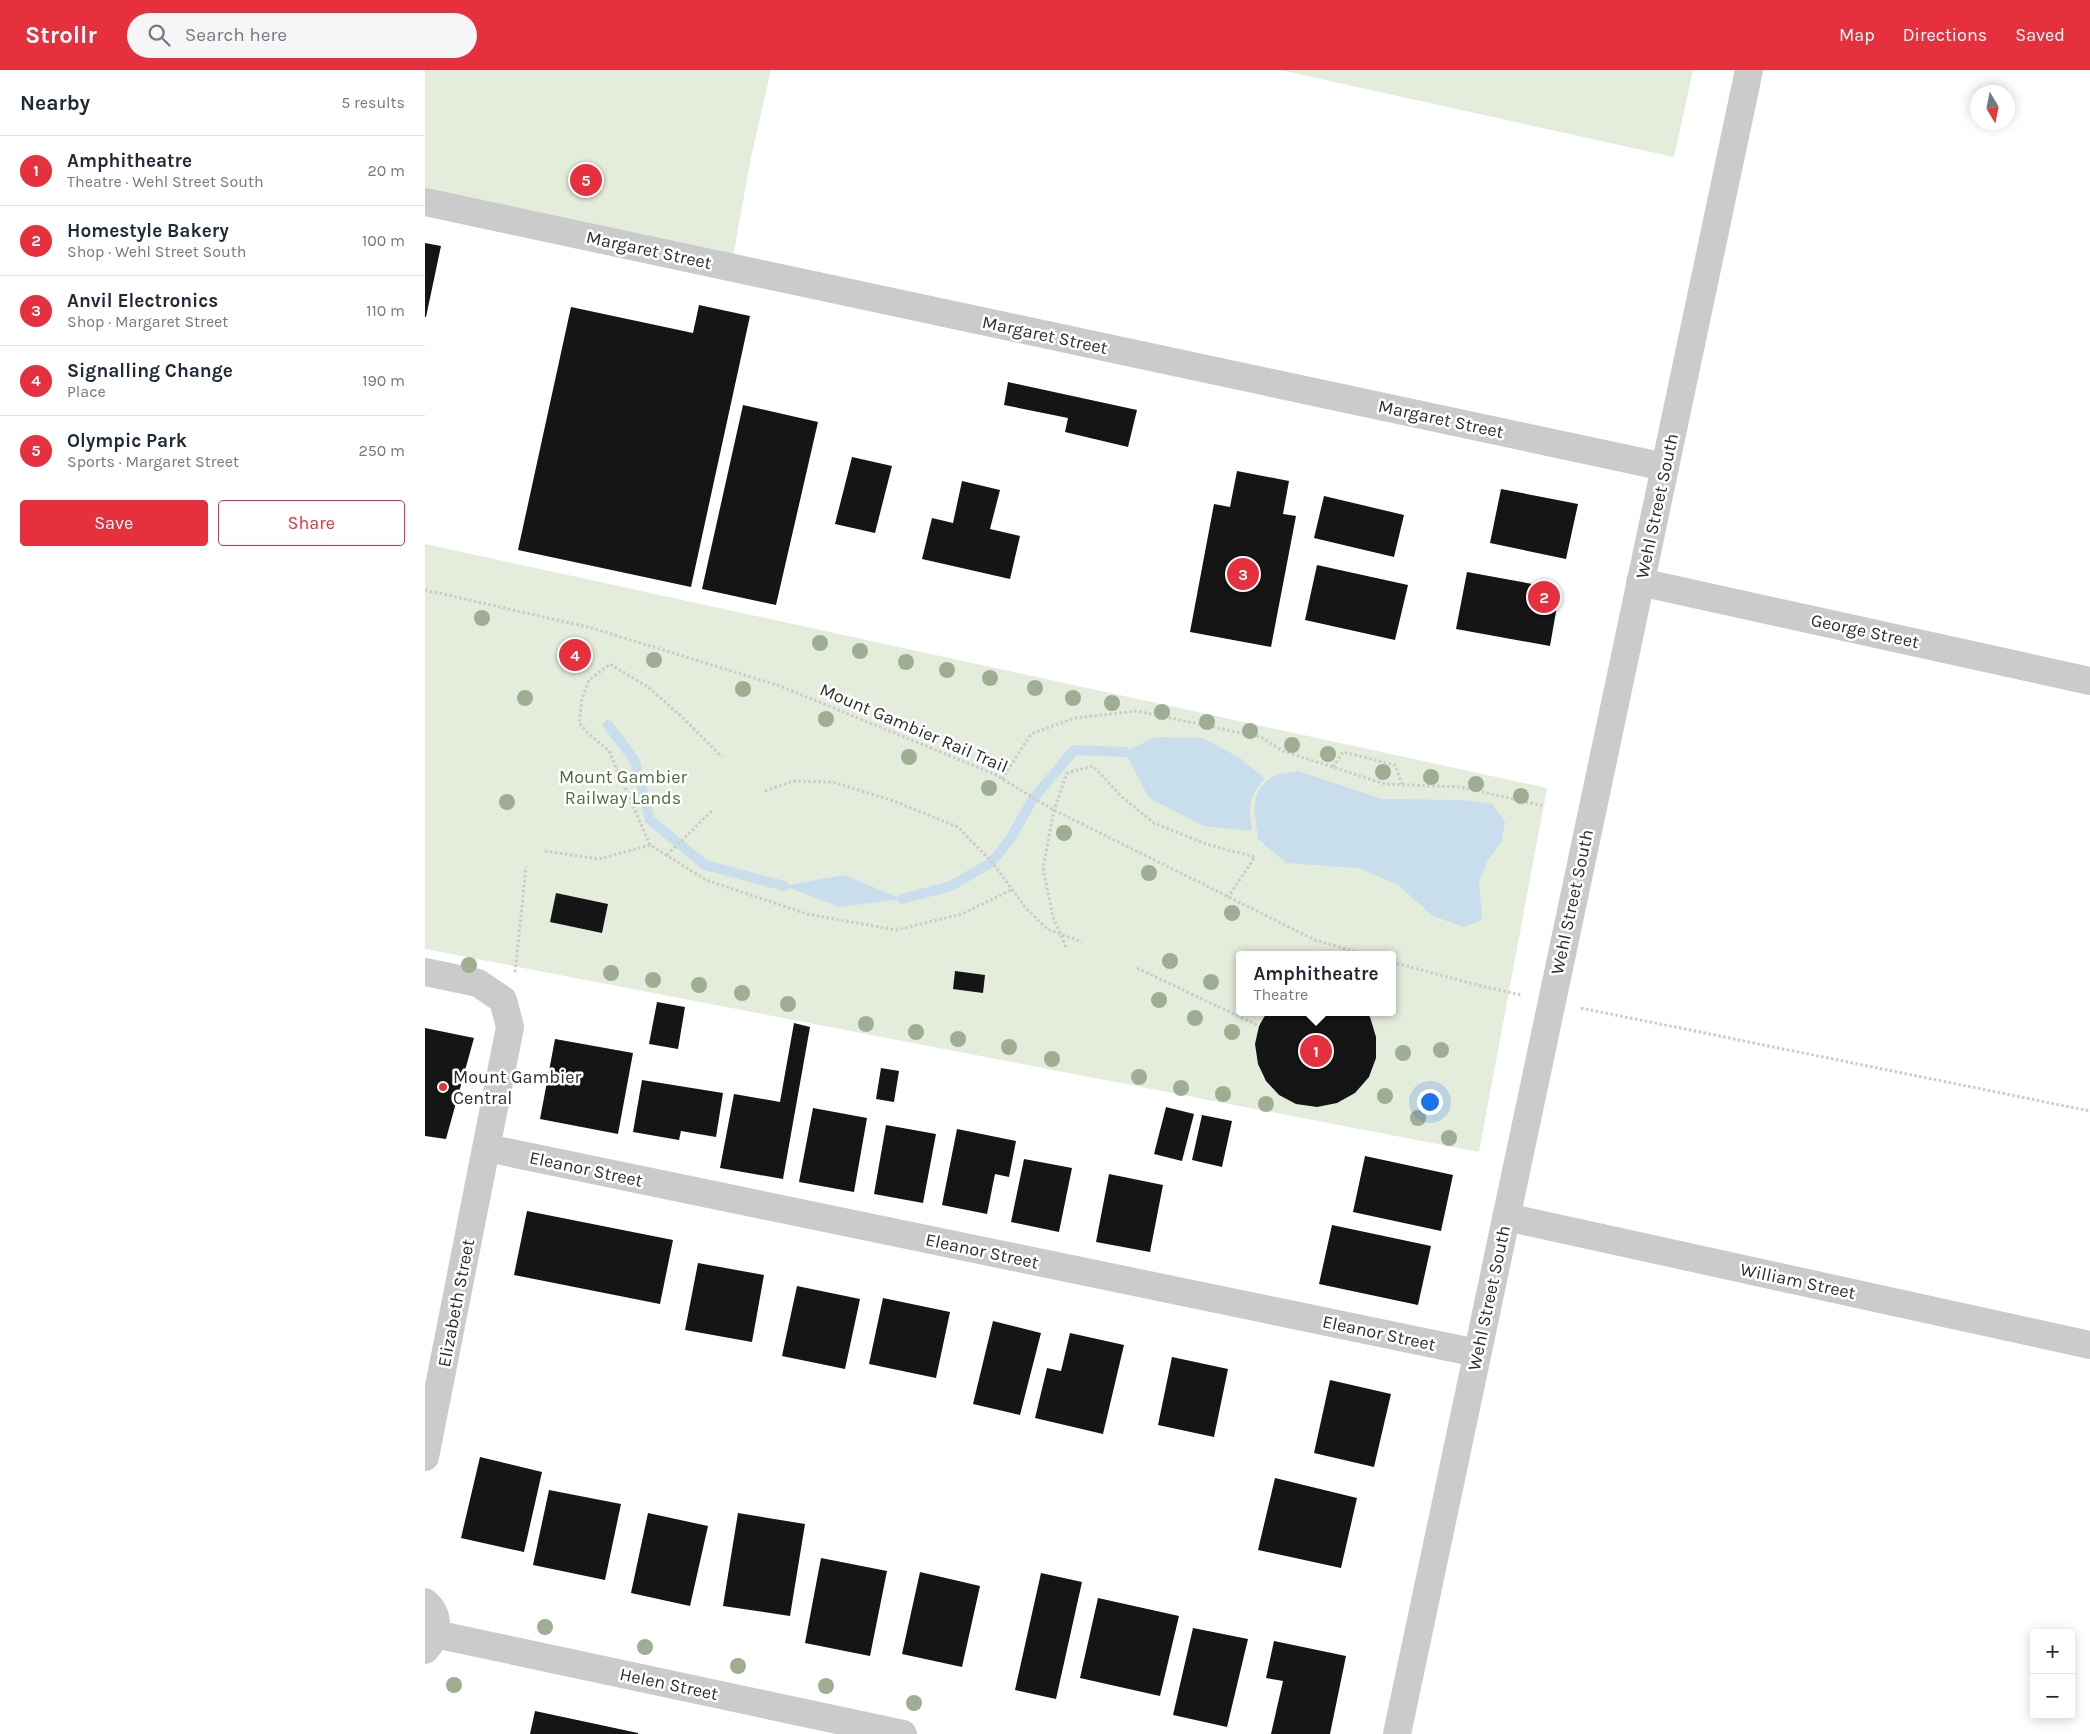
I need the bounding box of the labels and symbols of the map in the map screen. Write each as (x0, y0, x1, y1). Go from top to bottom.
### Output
north arrow (1970, 85, 2015, 130)
pin: 5 (570, 161, 602, 199)
street label: Margaret Street (584, 226, 714, 274)
street label: Margaret Street (980, 311, 1110, 359)
street label: Margaret Street (1376, 395, 1506, 443)
street label: Wehl Street South (1631, 431, 1683, 581)
pin: 3 (1227, 555, 1259, 593)
pin: 2 (1528, 578, 1560, 616)
street label: George Street (1809, 609, 1921, 653)
pin: 4 (559, 636, 591, 674)
street label: Mount Gambier Rail Trail (817, 678, 1011, 778)
park label: Mount Gambier Railway Lands (559, 766, 687, 809)
street label: Wehl Street South (1546, 827, 1598, 977)
pin: 1 (1300, 1032, 1332, 1070)
place label: Mount Gambier Central (453, 1066, 582, 1109)
marker: Mount Gambier Central (437, 1081, 449, 1093)
your location (1417, 1089, 1443, 1115)
street label: Eleanor Street (527, 1146, 645, 1192)
street label: Wehl Street South (1463, 1223, 1515, 1373)
street label: Eleanor Street (923, 1228, 1041, 1274)
street label: Elizabeth Street (433, 1237, 479, 1369)
street label: William Street (1738, 1258, 1858, 1304)
street label: Eleanor Street (1320, 1310, 1438, 1356)
street label: Helen Street (618, 1663, 720, 1705)

